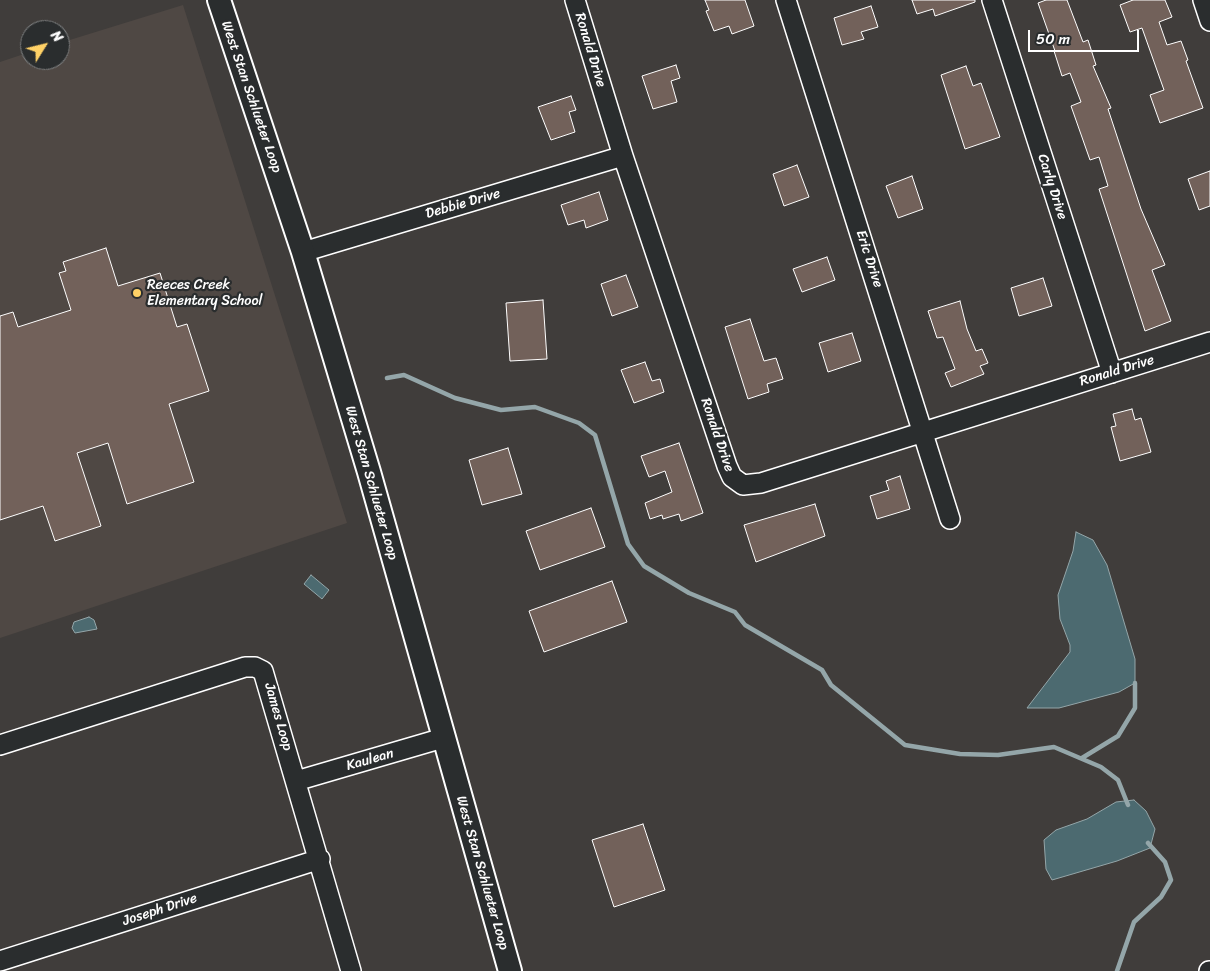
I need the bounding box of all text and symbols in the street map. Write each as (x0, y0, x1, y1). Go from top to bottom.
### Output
street label: Ronald Drive (571, 11, 609, 89)
street label: West Stan Schlueter Loop (217, 19, 285, 175)
north arrow (20, 20, 70, 70)
scale bar (1030, 20, 1141, 52)
text: N (44, 25, 70, 48)
text: 50 m (1036, 26, 1070, 52)
street label: Carly Drive (1034, 152, 1070, 222)
street label: Debbie Drive (424, 185, 502, 223)
street label: Eric Drive (852, 228, 886, 290)
place label: Reeces Creek Elementary School (147, 277, 263, 310)
marker: Reeces Creek Elementary School (131, 287, 143, 299)
street label: Ronald Drive (1078, 352, 1156, 390)
street label: Ronald Drive (697, 396, 737, 474)
street label: West Stan Schlueter Loop (341, 404, 401, 562)
street label: James Loop (260, 681, 296, 753)
street label: Kaulean (344, 745, 396, 775)
street label: West Stan Schlueter Loop (452, 794, 512, 952)
street label: Joseph Drive (121, 890, 199, 930)

